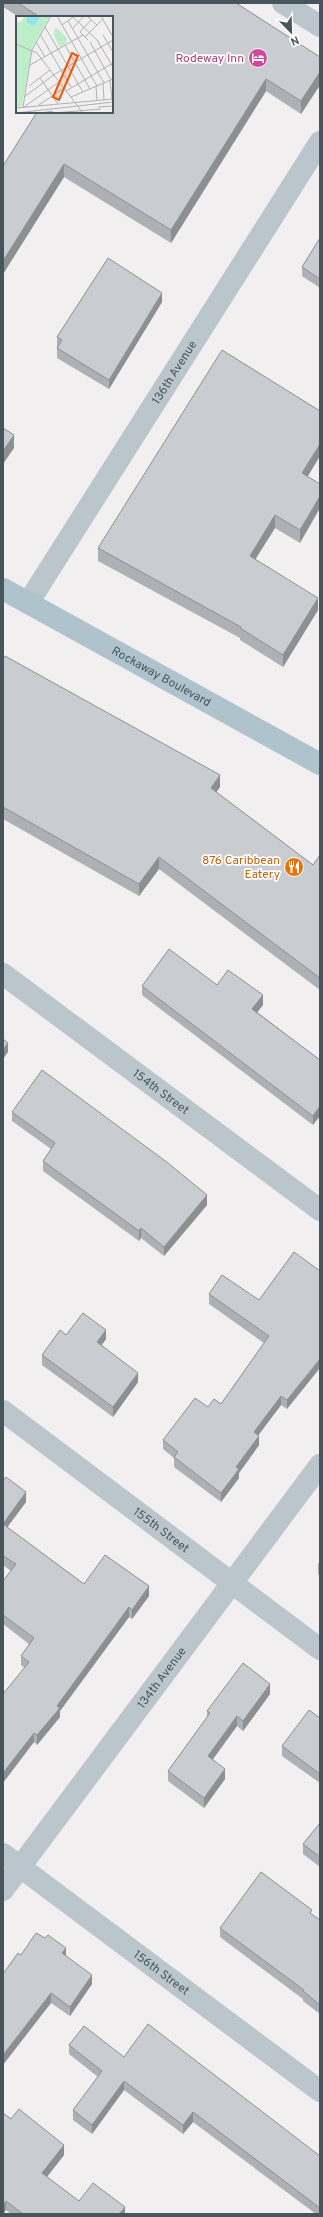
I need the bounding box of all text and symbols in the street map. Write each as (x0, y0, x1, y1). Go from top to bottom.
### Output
north arrow (271, 12, 311, 52)
inset map (16, 16, 113, 113)
text: N (288, 32, 301, 48)
hotel icon: Rodeway Inn (247, 47, 269, 69)
place label: Rodeway Inn (175, 51, 244, 67)
street label: 136th Avenue (149, 338, 201, 408)
street label: Rockaway Boulevard (108, 643, 213, 711)
place label: 876 Caribbean Eatery (202, 853, 280, 883)
restaurant icon: 876 Caribbean Eatery (283, 856, 305, 878)
street label: 154th Street (129, 1066, 192, 1119)
street label: 155th Street (129, 1504, 192, 1557)
street label: 134th Avenue (134, 1644, 190, 1712)
street label: 156th Street (130, 1947, 192, 2000)

